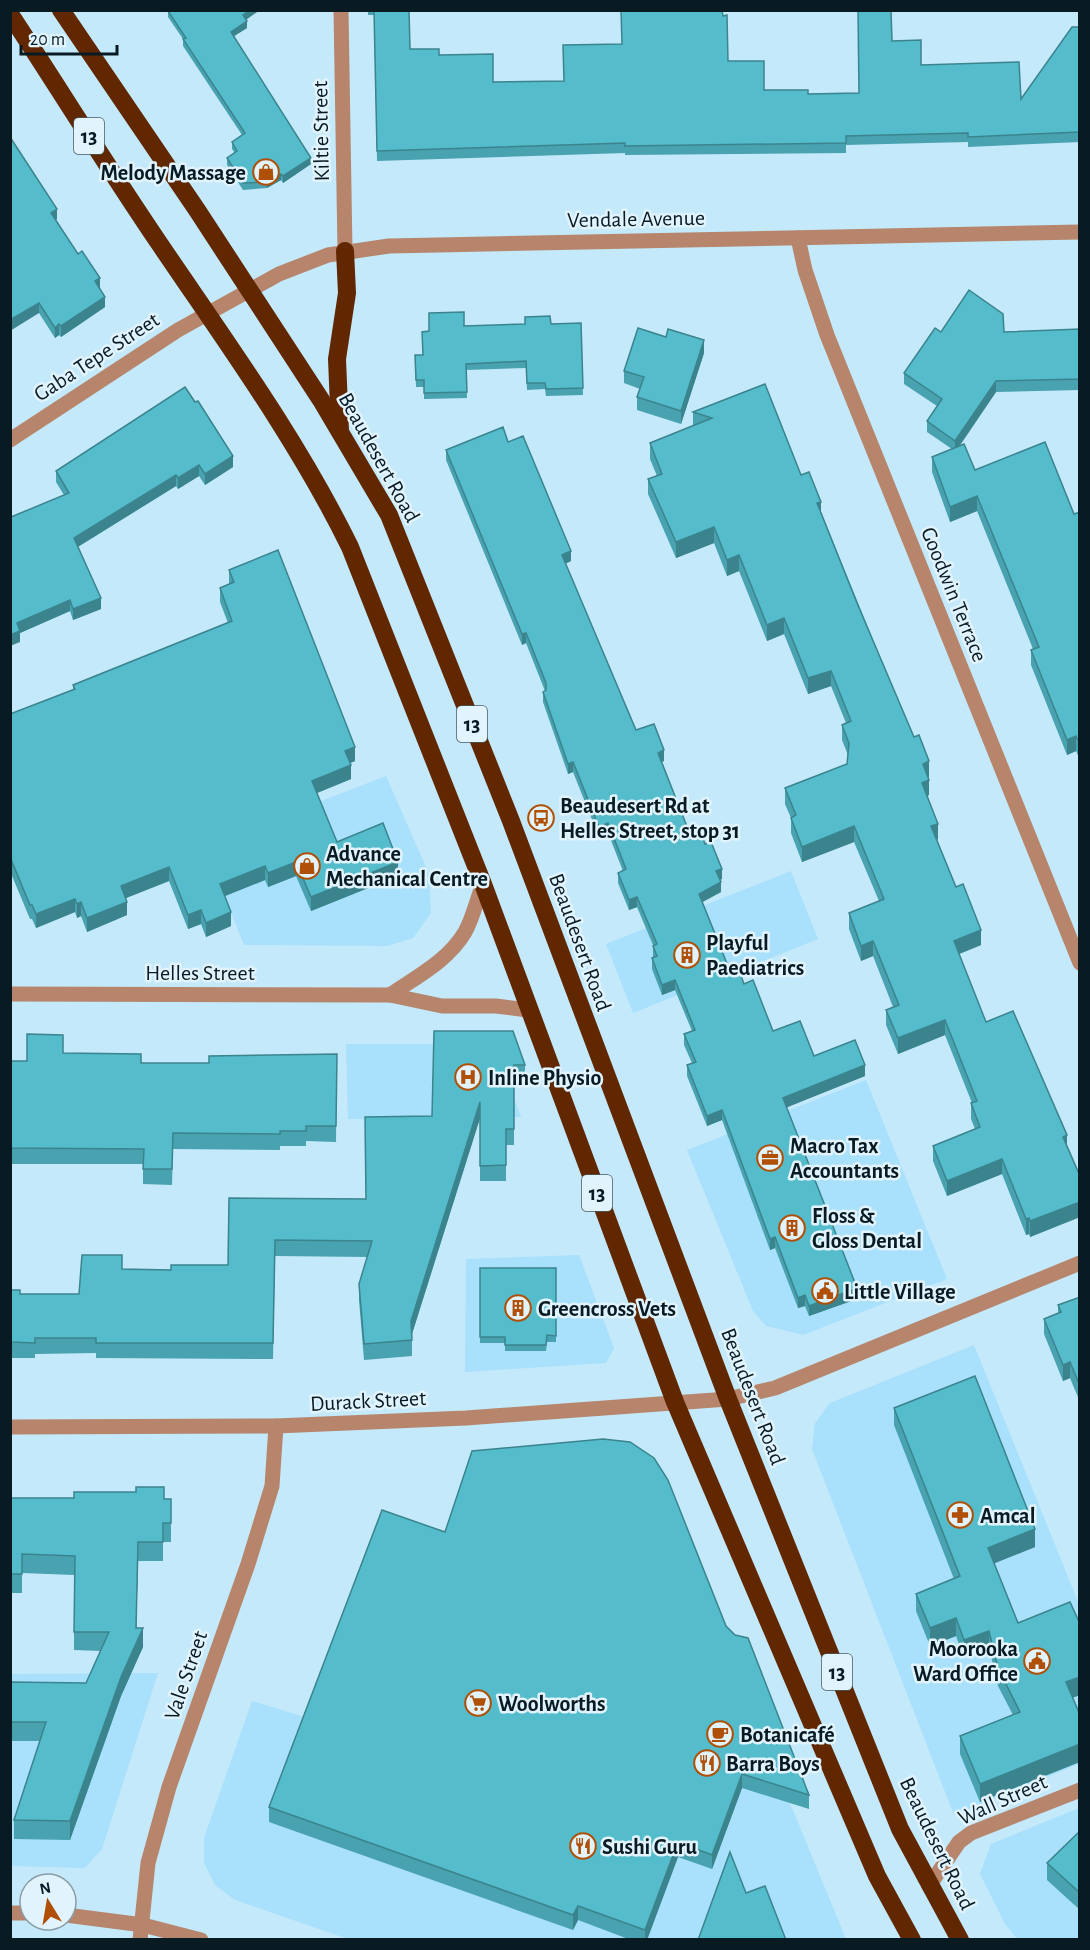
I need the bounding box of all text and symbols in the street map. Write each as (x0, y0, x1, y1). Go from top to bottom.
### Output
scale bar (21, 18, 117, 56)
text: 20 m (30, 31, 65, 49)
street label: Kiltie Street (309, 80, 333, 182)
road number: 13 (74, 118, 104, 154)
shop icon: Melody Massage (251, 157, 281, 187)
place label: Melody Massage (100, 162, 246, 185)
street label: Vendale Avenue (567, 207, 705, 231)
street label: Gaba Tepe Street (30, 308, 163, 405)
street label: Beaudesert Road (334, 389, 424, 526)
street label: Goodwin Terrace (917, 524, 991, 665)
road number: 13 (457, 706, 487, 742)
place label: Beaudesert Rd at Helles Street, stop 31 (560, 795, 740, 842)
bus stop icon: Beaudesert Rd at Helles Street, stop 31 (526, 803, 556, 833)
place label: Advance Mechanical Centre (326, 843, 488, 890)
shop icon: Advance Mechanical Centre (292, 851, 322, 881)
street label: Beaudesert Road (545, 871, 615, 1014)
place label: Playful Paediatrics (706, 932, 804, 979)
building icon: Playful Paediatrics (672, 940, 702, 970)
street label: Helles Street (145, 962, 255, 984)
hospital icon: Inline Physio (453, 1062, 483, 1092)
place label: Inline Physio (488, 1067, 601, 1090)
place label: Macro Tax Accountants (790, 1135, 899, 1182)
office icon: Macro Tax Accountants (755, 1143, 785, 1173)
road number: 13 (582, 1175, 612, 1211)
place label: Floss & Gloss Dental (812, 1205, 922, 1252)
building icon: Floss & Gloss Dental (777, 1213, 807, 1243)
public building icon: Little Village (810, 1276, 840, 1306)
place label: Little Village (844, 1281, 956, 1303)
building icon: Greencross Vets (503, 1293, 533, 1323)
place label: Greencross Vets (538, 1298, 676, 1320)
street label: Beaudesert Road (717, 1325, 789, 1468)
street label: Durack Street (309, 1387, 427, 1415)
pharmacy icon: Amcal (945, 1500, 975, 1530)
place label: Amcal (980, 1505, 1035, 1527)
street label: Vale Street (161, 1628, 211, 1723)
place label: Moorooka Ward Office (913, 1638, 1018, 1685)
public building icon: Moorooka Ward Office (1022, 1646, 1052, 1676)
road number: 13 (822, 1654, 852, 1690)
supermarket icon: Woolworths (463, 1688, 493, 1718)
place label: Woolworths (498, 1693, 606, 1715)
cafe icon: Botanicafé (705, 1719, 735, 1749)
place label: Botanicafé (740, 1724, 835, 1746)
restaurant icon: Barra Boys (692, 1748, 722, 1778)
place label: Barra Boys (726, 1753, 820, 1776)
street label: Wall Street (955, 1771, 1050, 1829)
street label: Beaudesert Road (896, 1774, 979, 1913)
restaurant icon: Sushi Guru (568, 1831, 598, 1861)
place label: Sushi Guru (602, 1836, 698, 1858)
north arrow (18, 1872, 78, 1932)
text: N (38, 1879, 52, 1897)

